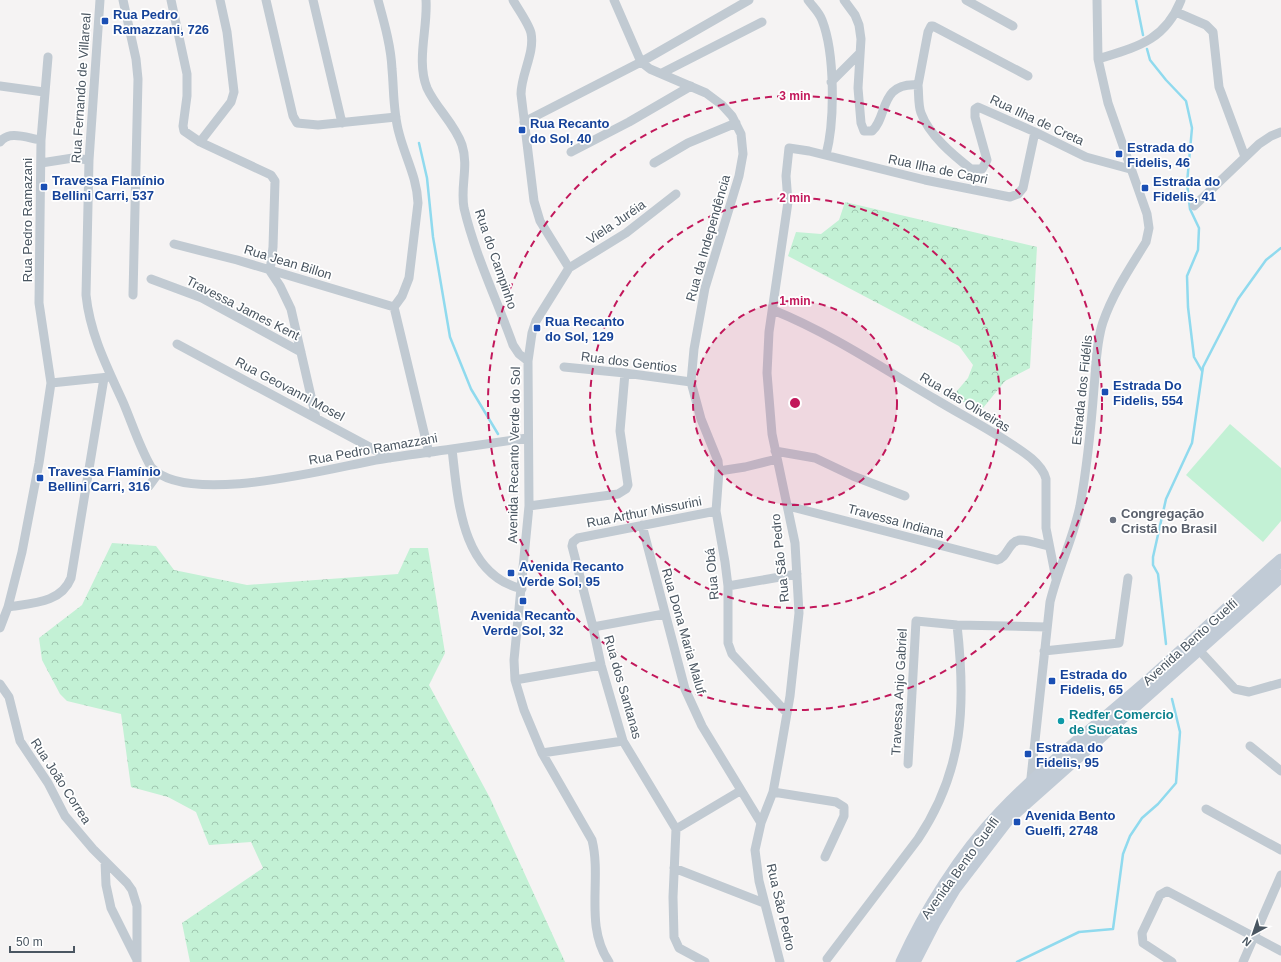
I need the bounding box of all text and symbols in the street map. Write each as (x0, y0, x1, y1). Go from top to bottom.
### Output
place label: Rua Pedro Ramazzani, 726 (113, 7, 209, 37)
street label: Rua Fernando de Villareal (68, 12, 94, 164)
marker: Rua Pedro Ramazzani, 726 (100, 16, 110, 26)
text: 3 min (779, 89, 811, 103)
street label: Rua Ilha de Creta (988, 92, 1087, 149)
place label: Rua Recanto do Sol, 40 (530, 116, 610, 146)
marker: Rua Recanto do Sol, 40 (517, 125, 527, 135)
place label: Estrada do Fidelis, 46 (1127, 140, 1194, 170)
marker: Estrada do Fidelis, 46 (1114, 149, 1124, 159)
street label: Rua Ilha de Capri (887, 151, 989, 187)
street label: Rua Pedro Ramazani (20, 158, 35, 282)
street label: Rua da Independência (683, 172, 733, 303)
place label: Travessa Flamínio Bellini Carri, 537 (52, 173, 165, 203)
place label: Estrada do Fidelis, 41 (1153, 174, 1220, 204)
marker: Travessa Flamínio Bellini Carri, 537 (39, 182, 49, 192)
marker: Estrada do Fidelis, 41 (1140, 183, 1150, 193)
text: 2 min (779, 191, 811, 205)
street label: Viela Juréia (584, 196, 649, 247)
street label: Rua do Campinho (472, 207, 520, 311)
street label: Rua Jean Billon (242, 242, 334, 282)
street label: Travessa James Kent (184, 273, 303, 343)
text: 1 min (779, 294, 811, 308)
place label: Rua Recanto do Sol, 129 (545, 314, 625, 344)
marker: Rua Recanto do Sol, 129 (532, 323, 542, 333)
street label: Estrada dos Fidélis (1069, 334, 1095, 446)
street label: Rua dos Gentios (580, 349, 678, 375)
street label: Rua Geovanni Mosel (233, 354, 347, 424)
street label: Avenida Recanto Verde do Sol (505, 366, 523, 544)
street label: Rua das Oliveiras (917, 369, 1013, 435)
place label: Estrada Do Fidelis, 554 (1113, 378, 1184, 408)
marker: Estrada Do Fidelis, 554 (1100, 387, 1110, 397)
centre of rings (788, 396, 802, 410)
street label: Rua Pedro Ramazzani (307, 430, 439, 468)
place label: Travessa Flamínio Bellini Carri, 316 (48, 464, 161, 494)
marker: Travessa Flamínio Bellini Carri, 316 (35, 473, 45, 483)
street label: Rua Arthur Missurini (585, 493, 703, 531)
street label: Travessa Indiana (846, 501, 947, 541)
place label: Congregação Cristã no Brasil (1121, 506, 1217, 536)
street label: Rua São Pedro (768, 513, 792, 603)
marker: Congregação Cristã no Brasil (1108, 515, 1118, 525)
street label: Rua Obá (702, 547, 722, 601)
place label: Avenida Recanto Verde Sol, 95 (519, 559, 624, 589)
street label: Rua Dona Maria Maluf (659, 566, 709, 696)
marker: Avenida Recanto Verde Sol, 95 (506, 568, 516, 578)
marker: Avenida Recanto Verde Sol, 32 (518, 596, 528, 606)
street label: Avenida Bento Guelfi (1140, 596, 1240, 688)
place label: Avenida Recanto Verde Sol, 32 (471, 608, 576, 638)
street label: Travessa Anjo Gabriel (888, 628, 910, 756)
street label: Rua dos Santanas (601, 634, 645, 741)
place label: Estrada do Fidelis, 65 (1060, 667, 1127, 697)
marker: Estrada do Fidelis, 65 (1047, 676, 1057, 686)
place label: Redfer Comercio de Sucatas (1069, 707, 1174, 737)
marker: Redfer Comercio de Sucatas (1056, 716, 1066, 726)
street label: Rua João Correa (28, 735, 95, 827)
place label: Estrada do Fidelis, 95 (1036, 740, 1103, 770)
marker: Estrada do Fidelis, 95 (1023, 749, 1033, 759)
place label: Avenida Bento Guelfi, 2748 (1025, 808, 1116, 838)
street label: Avenida Bento Guelfi (918, 814, 1002, 922)
marker: Avenida Bento Guelfi, 2748 (1012, 817, 1022, 827)
street label: Rua São Pedro (764, 862, 798, 952)
north arrow (1233, 914, 1273, 954)
scale bar (10, 928, 74, 954)
text: N (1240, 934, 1253, 949)
text: 50 m (16, 935, 43, 949)

